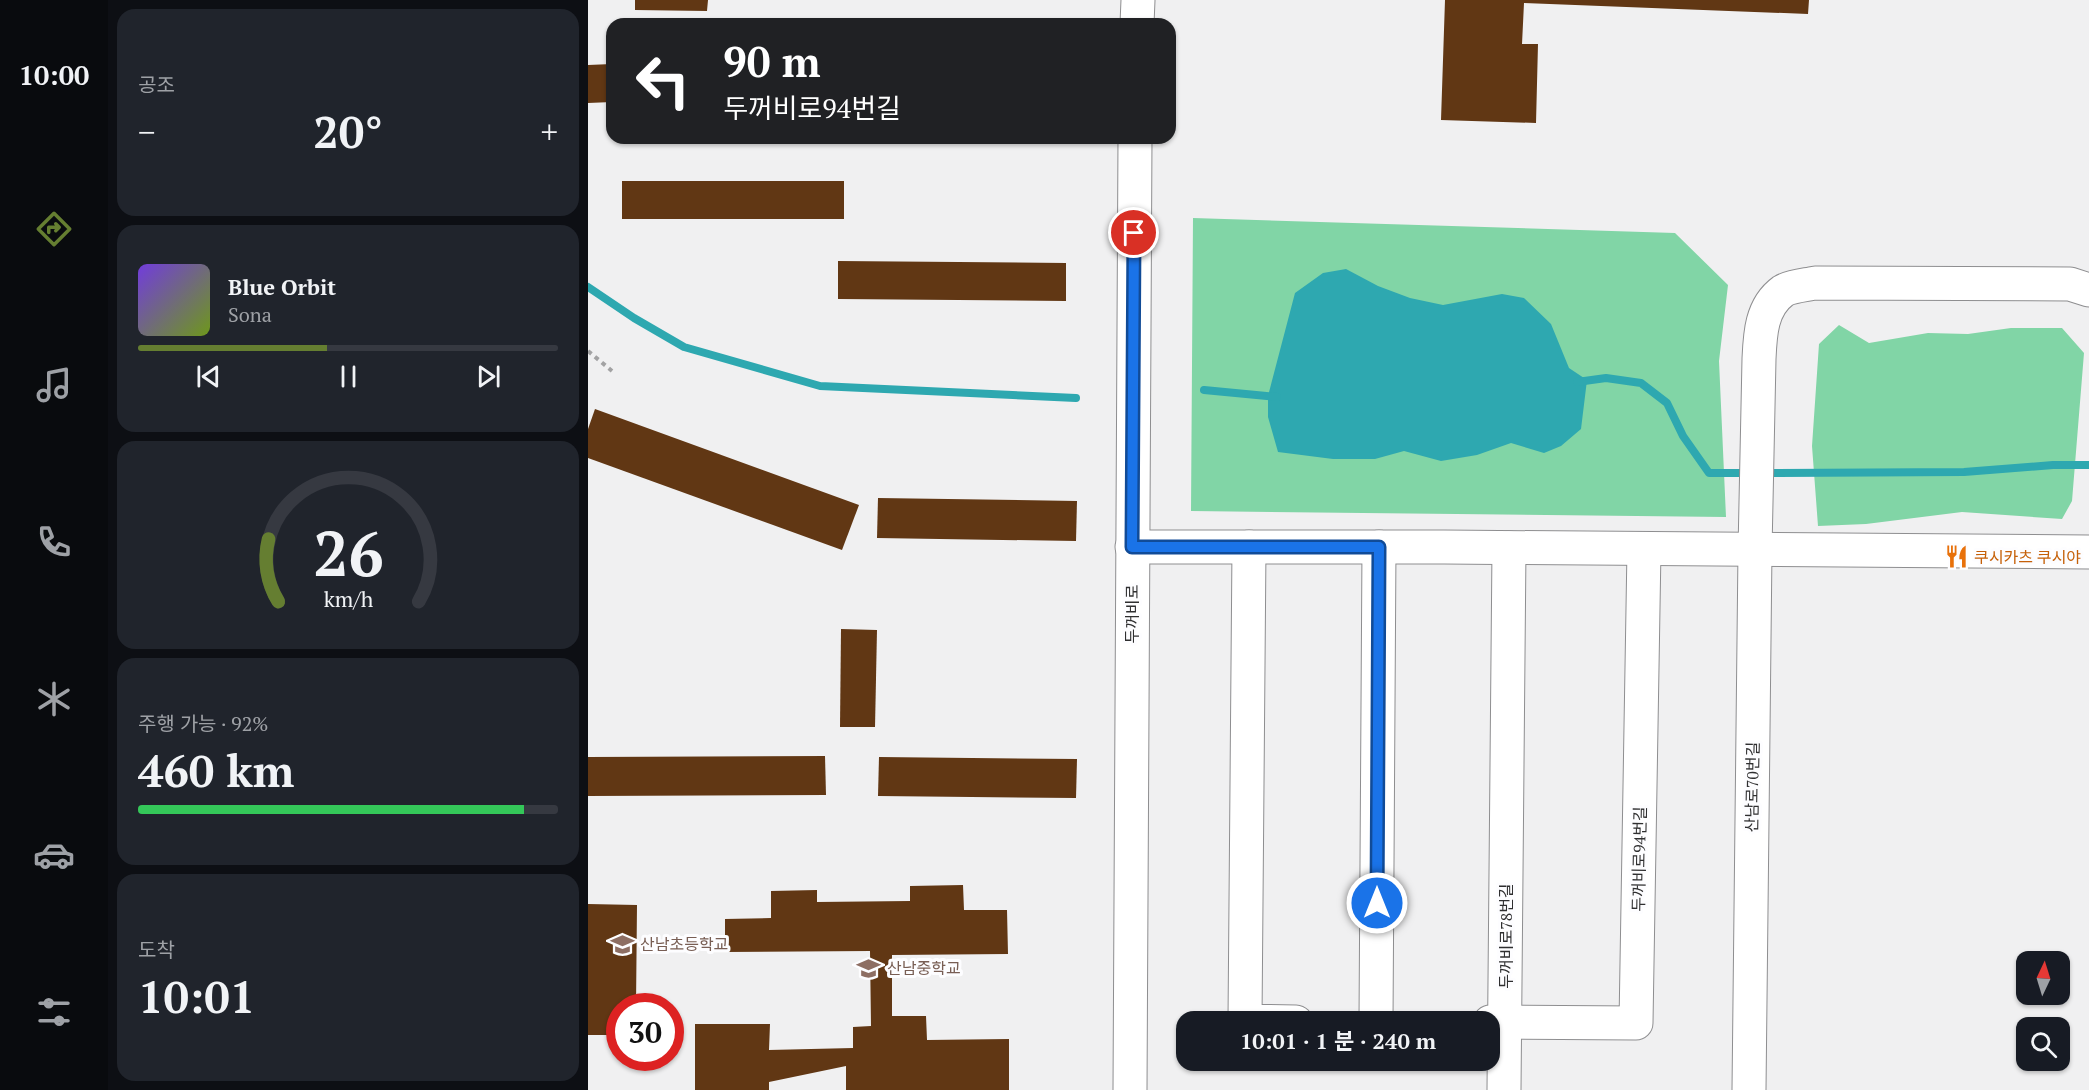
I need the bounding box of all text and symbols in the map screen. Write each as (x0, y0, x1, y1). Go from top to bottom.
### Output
text: 90 m (723, 33, 821, 89)
icon: left (624, 42, 702, 120)
text: 10:00 (19, 57, 89, 93)
text: 공조 (138, 71, 175, 98)
text: 두꺼비로94번길 (723, 90, 901, 126)
text: 20° (313, 101, 383, 161)
text: − (138, 110, 156, 153)
text: + (540, 110, 558, 153)
pin (1108, 207, 1159, 258)
icon: directions (33, 208, 75, 250)
icon: arrive (1117, 216, 1150, 249)
text: Blue Orbit (228, 272, 336, 301)
text: Sona (228, 301, 272, 328)
icon: previous (192, 360, 225, 393)
icon: pause (332, 360, 365, 393)
icon: next (472, 360, 505, 393)
icon: music (33, 364, 75, 406)
text: 26 (313, 511, 383, 594)
icon: phone (33, 521, 75, 563)
restaurant icon: 쿠시카츠 쿠시야 (1943, 544, 1969, 570)
place label: 쿠시카츠 쿠시야 (1974, 546, 2081, 568)
street label: 두꺼비로 (1121, 584, 1143, 643)
text: km/h (323, 585, 373, 613)
icon: climate (33, 678, 75, 720)
text: 주행 가능 · 92% (138, 710, 268, 737)
text: 460 km (138, 740, 294, 800)
street label: 산남로70번길 (1740, 741, 1764, 833)
street label: 두꺼비로94번길 (1627, 806, 1651, 912)
icon: car (33, 834, 75, 876)
position arrow (1345, 871, 1409, 935)
street label: 두꺼비로78번길 (1495, 883, 1517, 989)
school or university icon: 산남초등학교 (609, 931, 635, 957)
place label: 산남초등학교 (640, 933, 728, 955)
text: 도착 (138, 936, 175, 963)
north arrow (2016, 951, 2070, 1005)
map controls (2016, 951, 2070, 1071)
school or university icon: 산남중학교 (856, 955, 882, 981)
place label: 산남중학교 (887, 957, 961, 979)
text: 10:01 (138, 966, 255, 1026)
icon: filters (33, 991, 75, 1033)
speed limit sign: 30 (606, 993, 684, 1071)
button: search (2016, 1017, 2070, 1071)
text: 10:01 · 1 분 · 240 m (1240, 1026, 1436, 1055)

